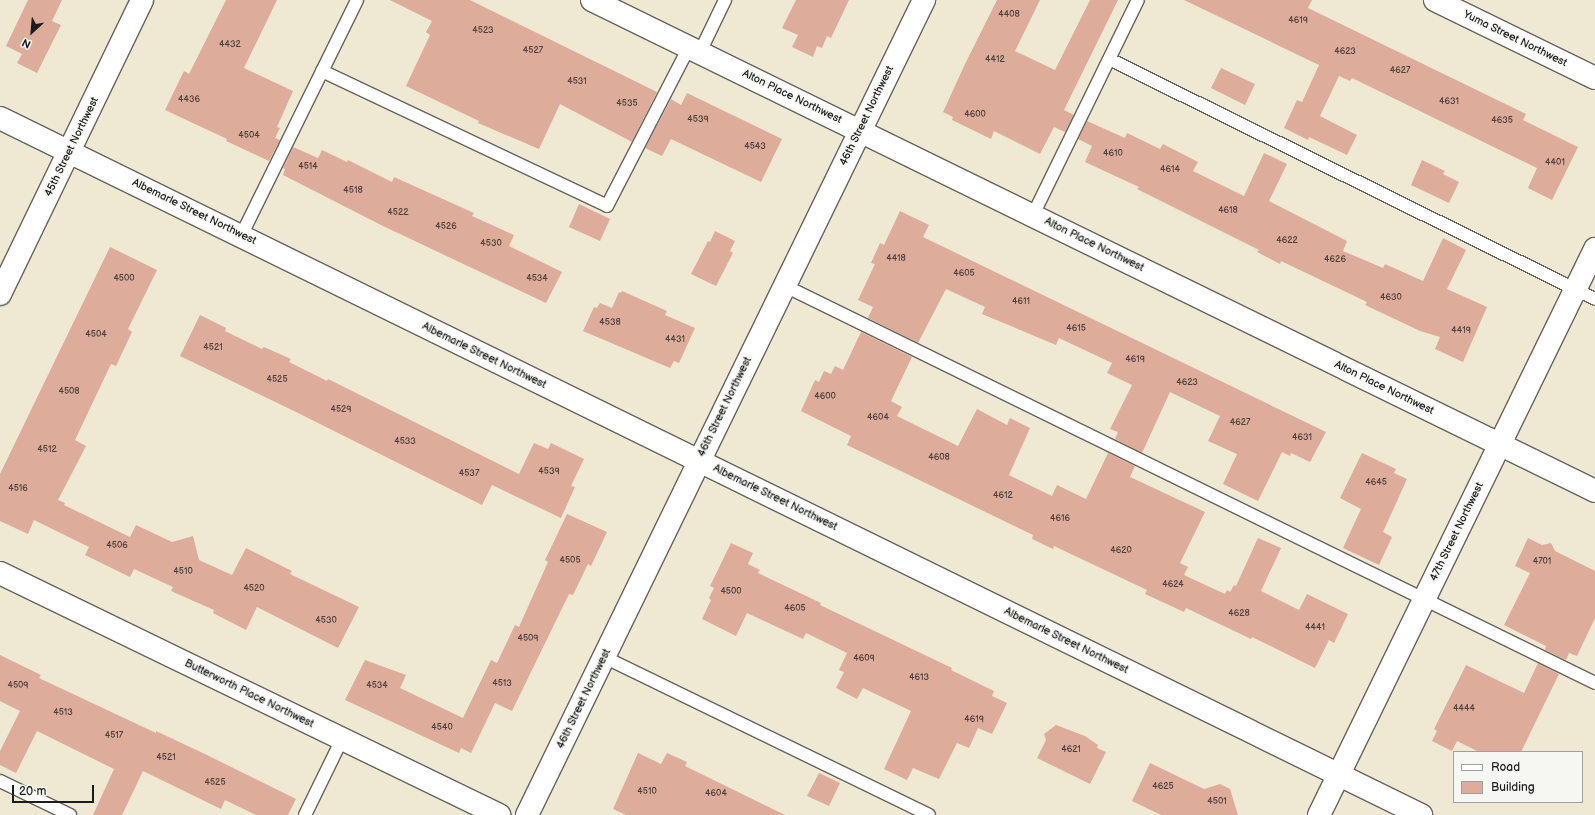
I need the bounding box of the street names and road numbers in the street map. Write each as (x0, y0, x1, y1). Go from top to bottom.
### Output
street label: Yuma Street Northwest (1461, 8, 1569, 70)
street label: 46th Street Northwest (837, 64, 897, 168)
street label: Alton Place Northwest (740, 67, 844, 127)
street label: 45th Street Northwest (42, 95, 102, 199)
street label: Albemarle Street Northwest (130, 176, 258, 248)
street label: Alton Place Northwest (1042, 215, 1146, 275)
street label: Albemarle Street Northwest (420, 320, 548, 392)
street label: 46th Street Northwest (695, 355, 755, 459)
street label: Alton Place Northwest (1332, 358, 1436, 418)
street label: Albemarle Street Northwest (711, 462, 839, 534)
street label: 47th Street Northwest (1427, 480, 1487, 584)
street label: Albemarle Street Northwest (1002, 605, 1130, 677)
street label: 46th Street Northwest (554, 647, 614, 751)
street label: Butterworth Place Northwest (182, 657, 316, 731)

